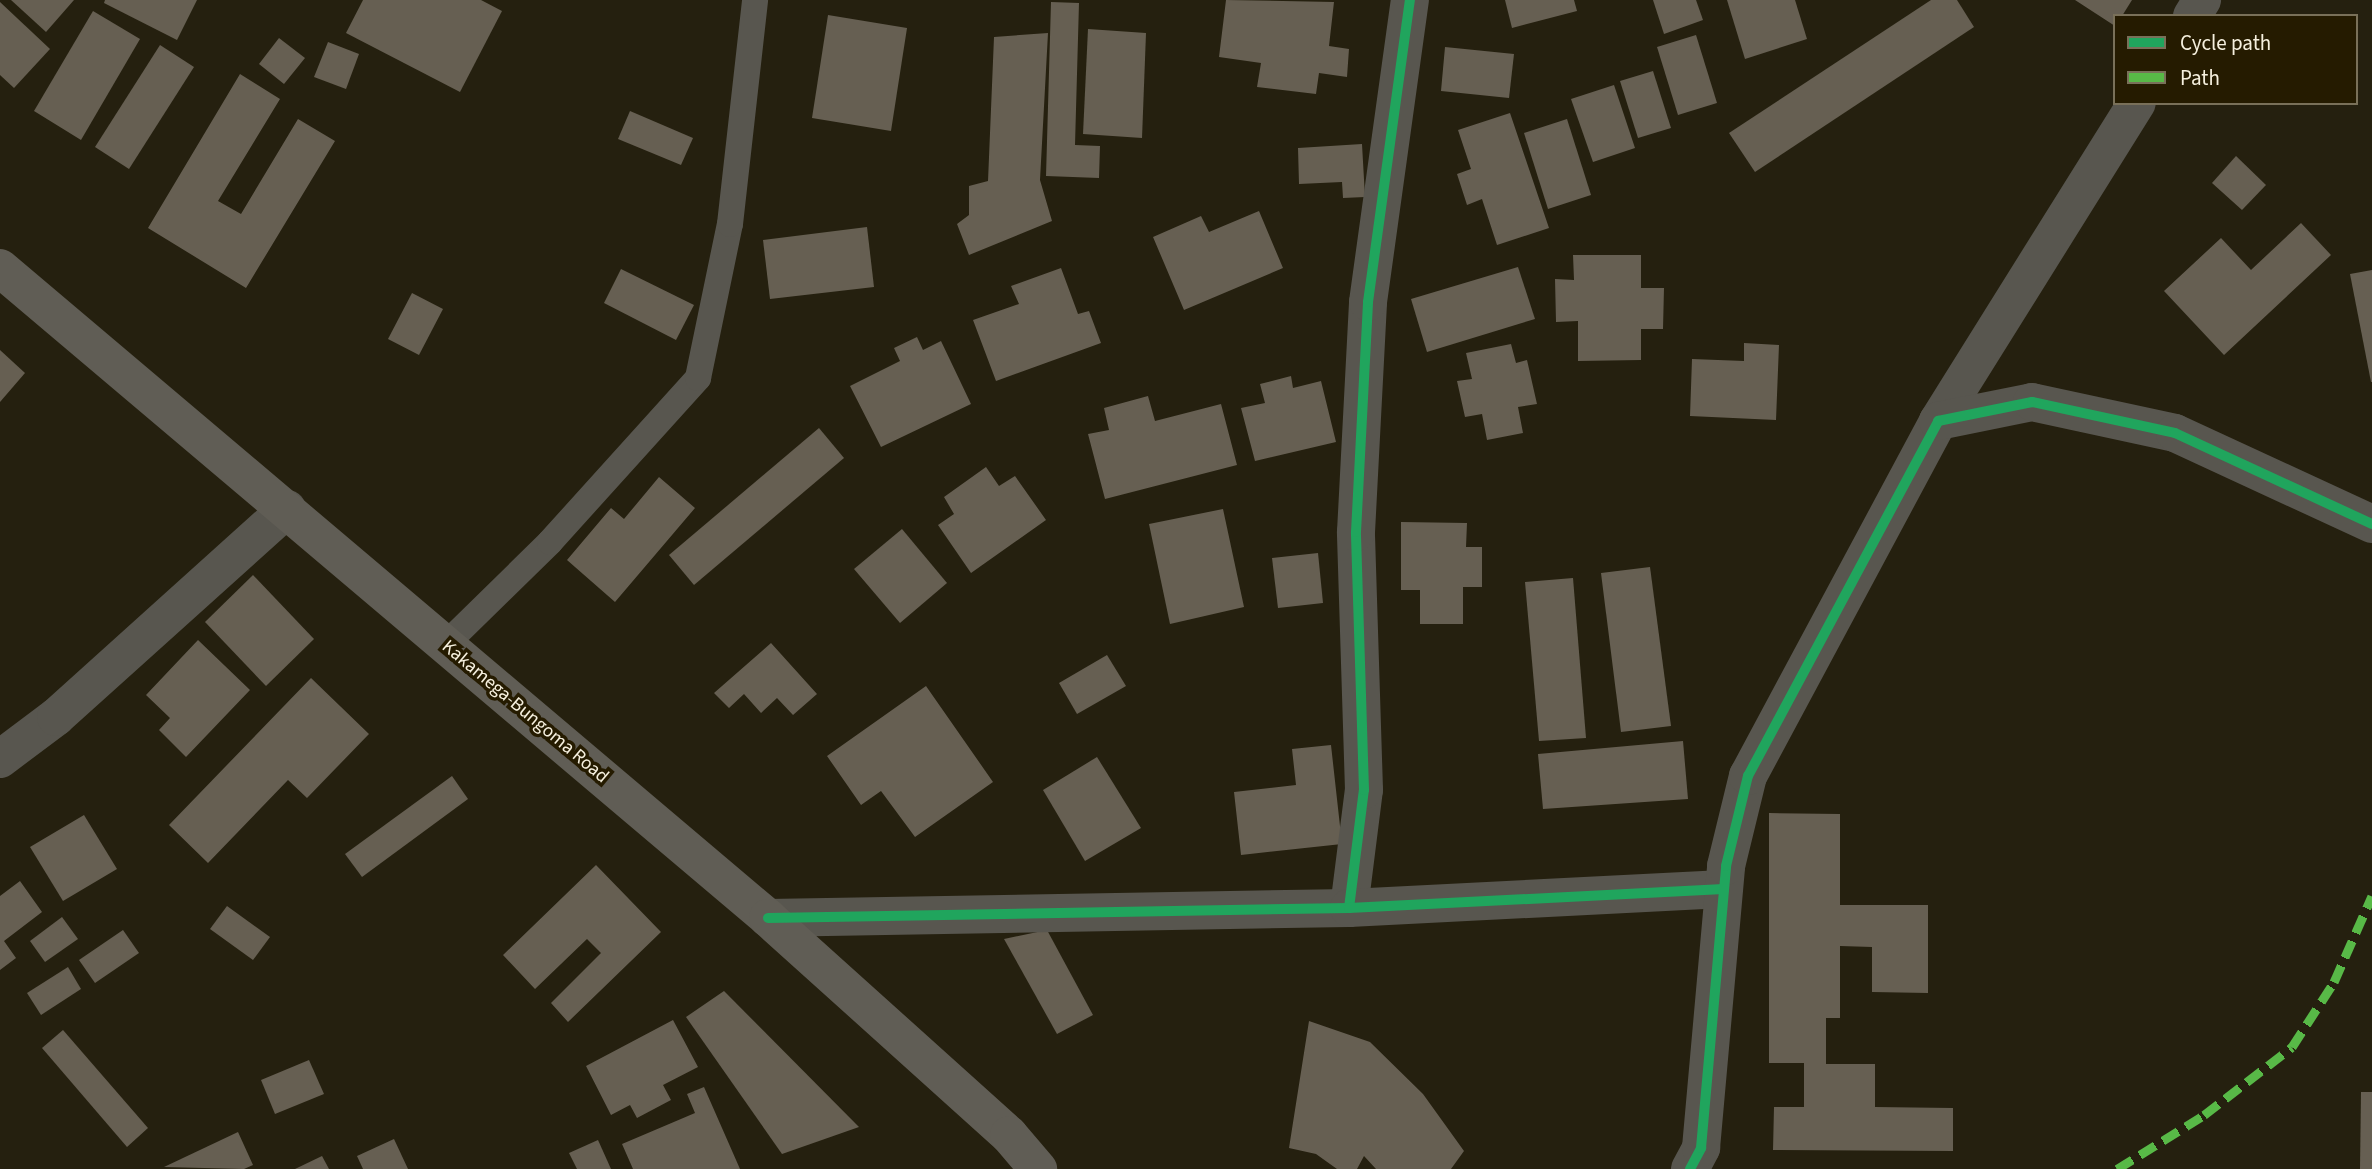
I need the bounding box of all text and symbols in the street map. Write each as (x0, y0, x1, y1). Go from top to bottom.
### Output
legend (2113, 14, 2358, 105)
text: Cycle path (2180, 28, 2271, 58)
text: Path (2180, 63, 2220, 93)
street label: Kakamega-Bungoma Road (437, 636, 613, 788)

